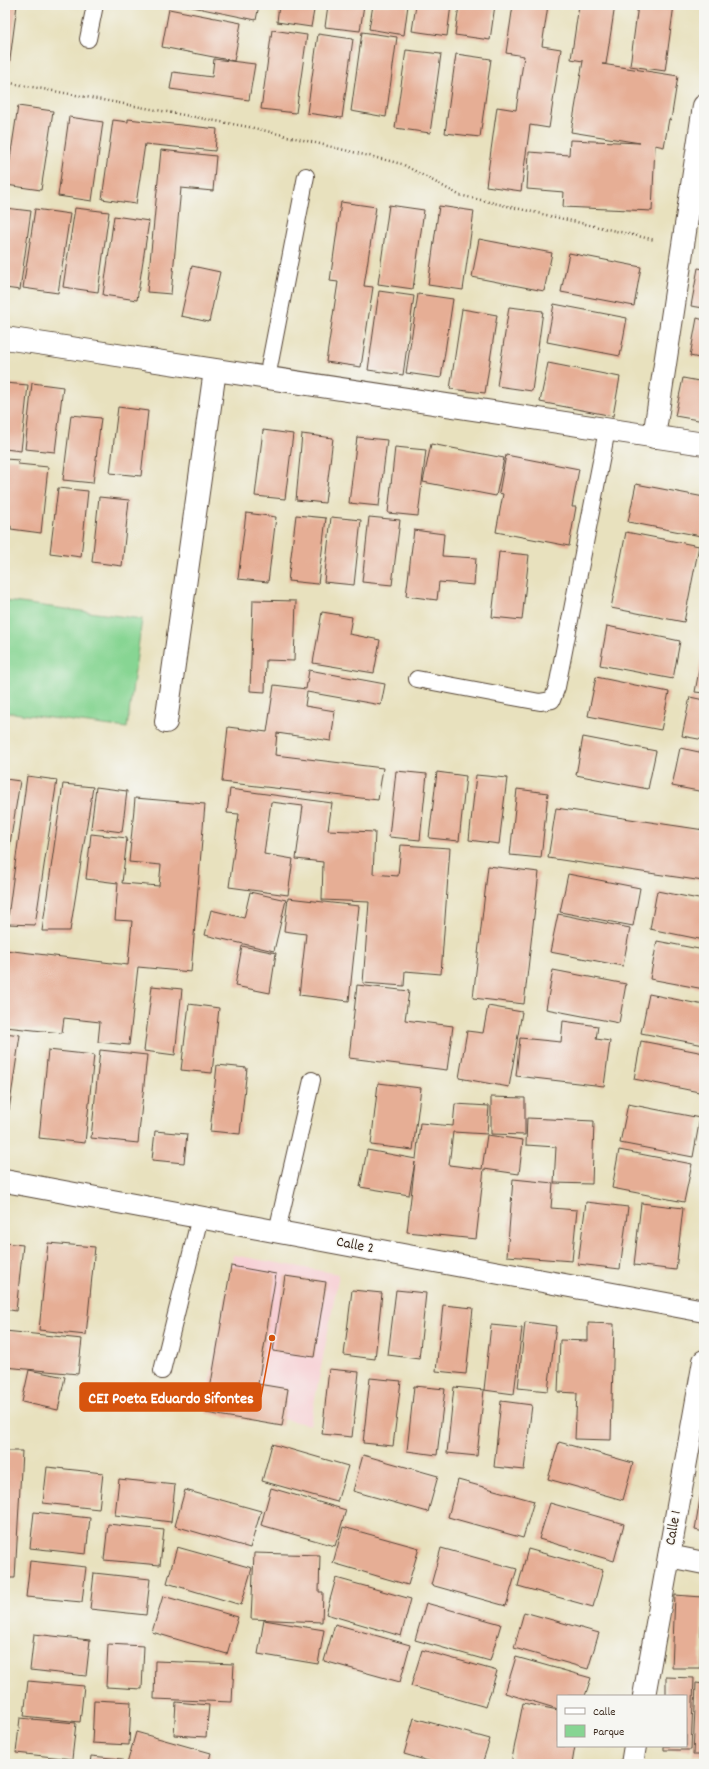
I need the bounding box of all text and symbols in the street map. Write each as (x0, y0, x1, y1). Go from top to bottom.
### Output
street label: Calle 2 (334, 1232, 376, 1260)
callout: CEI Poeta Eduardo Sifontes (80, 1383, 261, 1411)
text: CEI Poeta Eduardo Sifontes (88, 1388, 254, 1411)
street label: Calle 1 (660, 1509, 688, 1547)
legend (557, 1695, 687, 1747)
text: Calle (593, 1704, 616, 1721)
text: Parque (593, 1724, 624, 1741)

